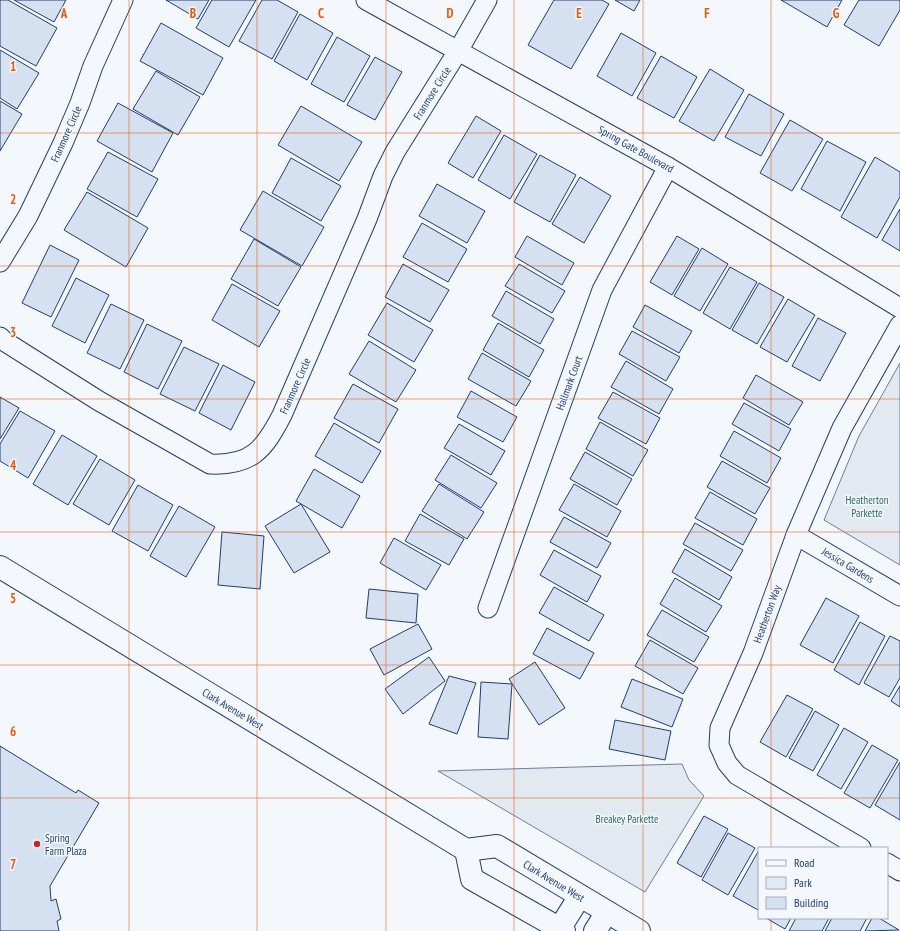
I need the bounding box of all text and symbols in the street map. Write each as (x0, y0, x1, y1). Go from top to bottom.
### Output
text: A (60, 5, 68, 22)
text: B (190, 5, 196, 22)
text: C (318, 5, 324, 22)
text: D (447, 5, 454, 22)
text: E (576, 5, 582, 22)
text: F (704, 5, 710, 22)
text: G (833, 5, 840, 22)
text: 1 (10, 58, 16, 75)
street label: Franmore Circle (410, 63, 454, 122)
street label: Franmore Circle (47, 103, 85, 164)
street label: Spring Gate Boulevard (596, 122, 677, 176)
text: 2 (10, 191, 16, 208)
text: 3 (10, 324, 16, 341)
street label: Hallmark Court (553, 354, 585, 412)
street label: Franmore Circle (276, 355, 314, 416)
text: 4 (10, 457, 17, 474)
park label: Heatherton Parkette (845, 493, 889, 520)
street label: Jessica Gardens (819, 543, 877, 586)
street label: Heatherton Way (750, 582, 784, 645)
text: 5 (10, 590, 16, 607)
street label: Clark Avenue West (200, 685, 266, 733)
text: 6 (10, 723, 16, 740)
park label: Breakey Parkette (595, 812, 659, 826)
place label: Spring Farm Plaza (45, 831, 87, 858)
marker: Spring Farm Plaza (32, 839, 42, 849)
legend (758, 847, 888, 919)
text: Road (794, 855, 814, 870)
text: 7 (10, 856, 16, 873)
street label: Clark Avenue West (521, 857, 587, 905)
text: Park (794, 875, 812, 890)
text: Building (794, 895, 829, 910)

